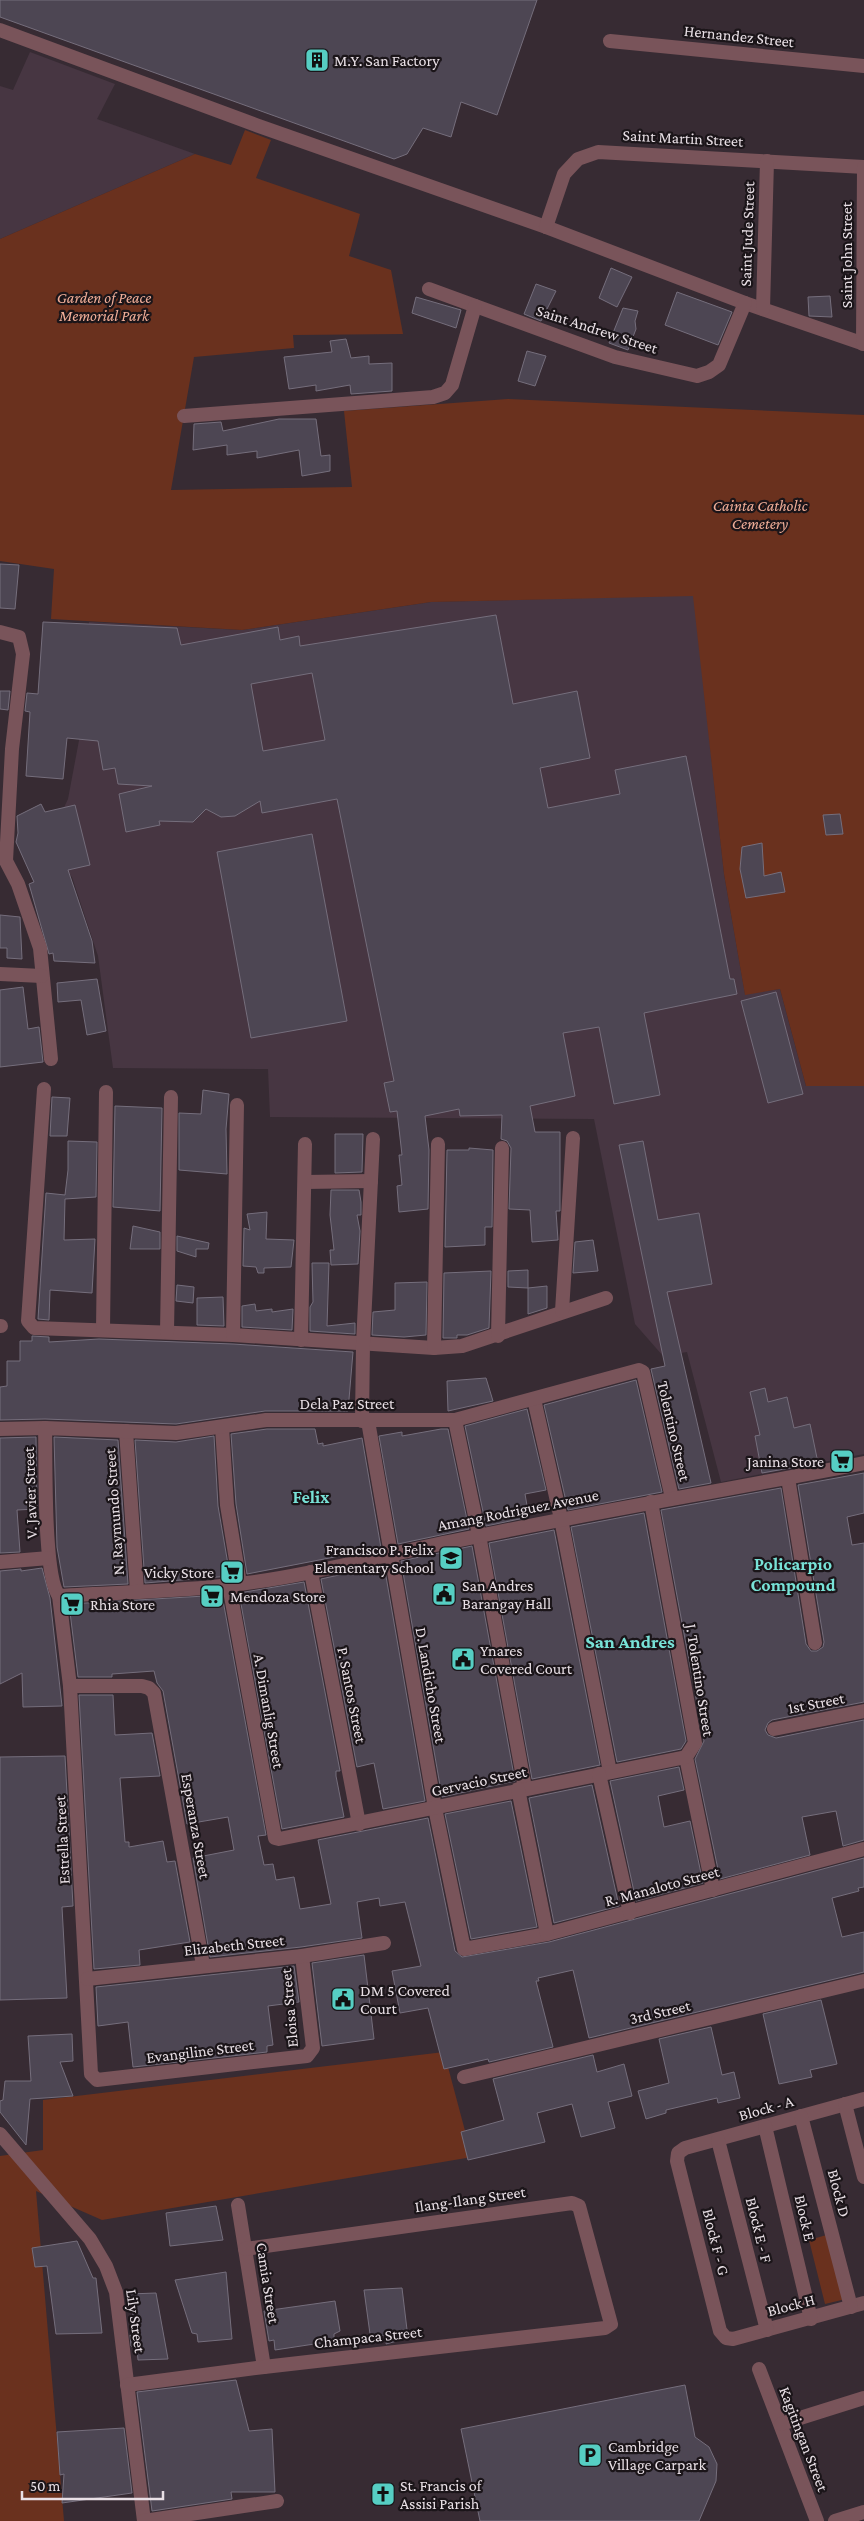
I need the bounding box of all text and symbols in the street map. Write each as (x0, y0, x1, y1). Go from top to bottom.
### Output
street label: Hernandez Street (683, 22, 796, 50)
building icon: M.Y. San Factory (304, 47, 330, 73)
place label: M.Y. San Factory (334, 52, 440, 70)
street label: Saint Martin Street (622, 126, 745, 150)
street label: Saint Jude Street (737, 180, 758, 287)
street label: Saint John Street (838, 201, 856, 308)
park label: Garden of Peace Memorial Park (57, 289, 151, 324)
street label: Saint Andrew Street (534, 301, 661, 357)
park label: Cainta Catholic Cemetery (713, 497, 808, 533)
street label: Tolentino Street (654, 1379, 694, 1483)
street label: Dela Paz Street (300, 1395, 395, 1412)
street label: V. Javier Street (20, 1446, 41, 1539)
street label: N. Raymundo Street (101, 1447, 128, 1576)
supermarket icon: Janina Store (829, 1448, 855, 1474)
place label: Janina Store (745, 1453, 824, 1471)
street label: Amang Rodriguez Avenue (436, 1486, 600, 1535)
district label: Felix (293, 1487, 330, 1507)
place label: Francisco P. Felix Elementary School (314, 1541, 434, 1577)
school or university icon: Francisco P. Felix Elementary School (438, 1545, 464, 1571)
district label: Policarpio Compound (750, 1554, 836, 1595)
supermarket icon: Vicky Store (219, 1559, 245, 1585)
place label: Vicky Store (144, 1564, 214, 1582)
place label: San Andres Barangay Hall (462, 1577, 551, 1613)
public building icon: San Andres Barangay Hall (431, 1581, 457, 1607)
supermarket icon: Mendoza Store (199, 1583, 225, 1609)
place label: Mendoza Store (230, 1588, 325, 1605)
supermarket icon: Rhia Store (59, 1591, 85, 1617)
place label: Rhia Store (90, 1596, 155, 1613)
street label: J. Tolentino Street (681, 1621, 717, 1738)
street label: D. Landicho Street (412, 1626, 450, 1745)
district label: San Andres (585, 1631, 675, 1652)
place label: Ynares Covered Court (480, 1642, 573, 1677)
street label: P. Santos Street (334, 1645, 370, 1745)
public building icon: Ynares Covered Court (450, 1646, 476, 1672)
street label: A. Dimanlig Street (250, 1652, 288, 1771)
street label: 1st Street (786, 1689, 846, 1717)
street label: Gervacio Street (430, 1762, 529, 1799)
street label: Esperanza Street (177, 1772, 214, 1881)
street label: Estrella Street (51, 1794, 73, 1885)
street label: R. Manaloto Street (603, 1862, 722, 1909)
street label: Elizabeth Street (183, 1931, 286, 1959)
street label: Eloisa Street (277, 1967, 301, 2048)
place label: DM 5 Covered Court (360, 1982, 450, 2017)
public building icon: DM 5 Covered Court (330, 1986, 356, 2012)
street label: 3rd Street (628, 1997, 693, 2027)
street label: Evangiline Street (145, 2036, 255, 2067)
street label: Block - A (737, 2092, 796, 2124)
street label: Block D (824, 2167, 854, 2219)
street label: Ilang-Ilang Street (413, 2183, 527, 2216)
street label: Block E (791, 2193, 819, 2243)
street label: Block E - F (743, 2196, 775, 2264)
street label: Block F - G (700, 2207, 732, 2277)
street label: Camia Street (253, 2241, 283, 2325)
street label: Lily Street (122, 2288, 149, 2355)
street label: Block H (765, 2291, 817, 2319)
street label: Champaca Street (313, 2323, 424, 2352)
street label: Kagitingan Street (775, 2384, 832, 2495)
place label: Cambridge Village Carpark (608, 2438, 706, 2474)
parking icon: Cambridge Village Carpark (577, 2442, 603, 2468)
scale bar (22, 2468, 164, 2500)
place label: St. Francis of Assisi Parish (400, 2477, 483, 2512)
text: 50 m (30, 2478, 60, 2494)
church icon: St. Francis of Assisi Parish (370, 2481, 396, 2507)

